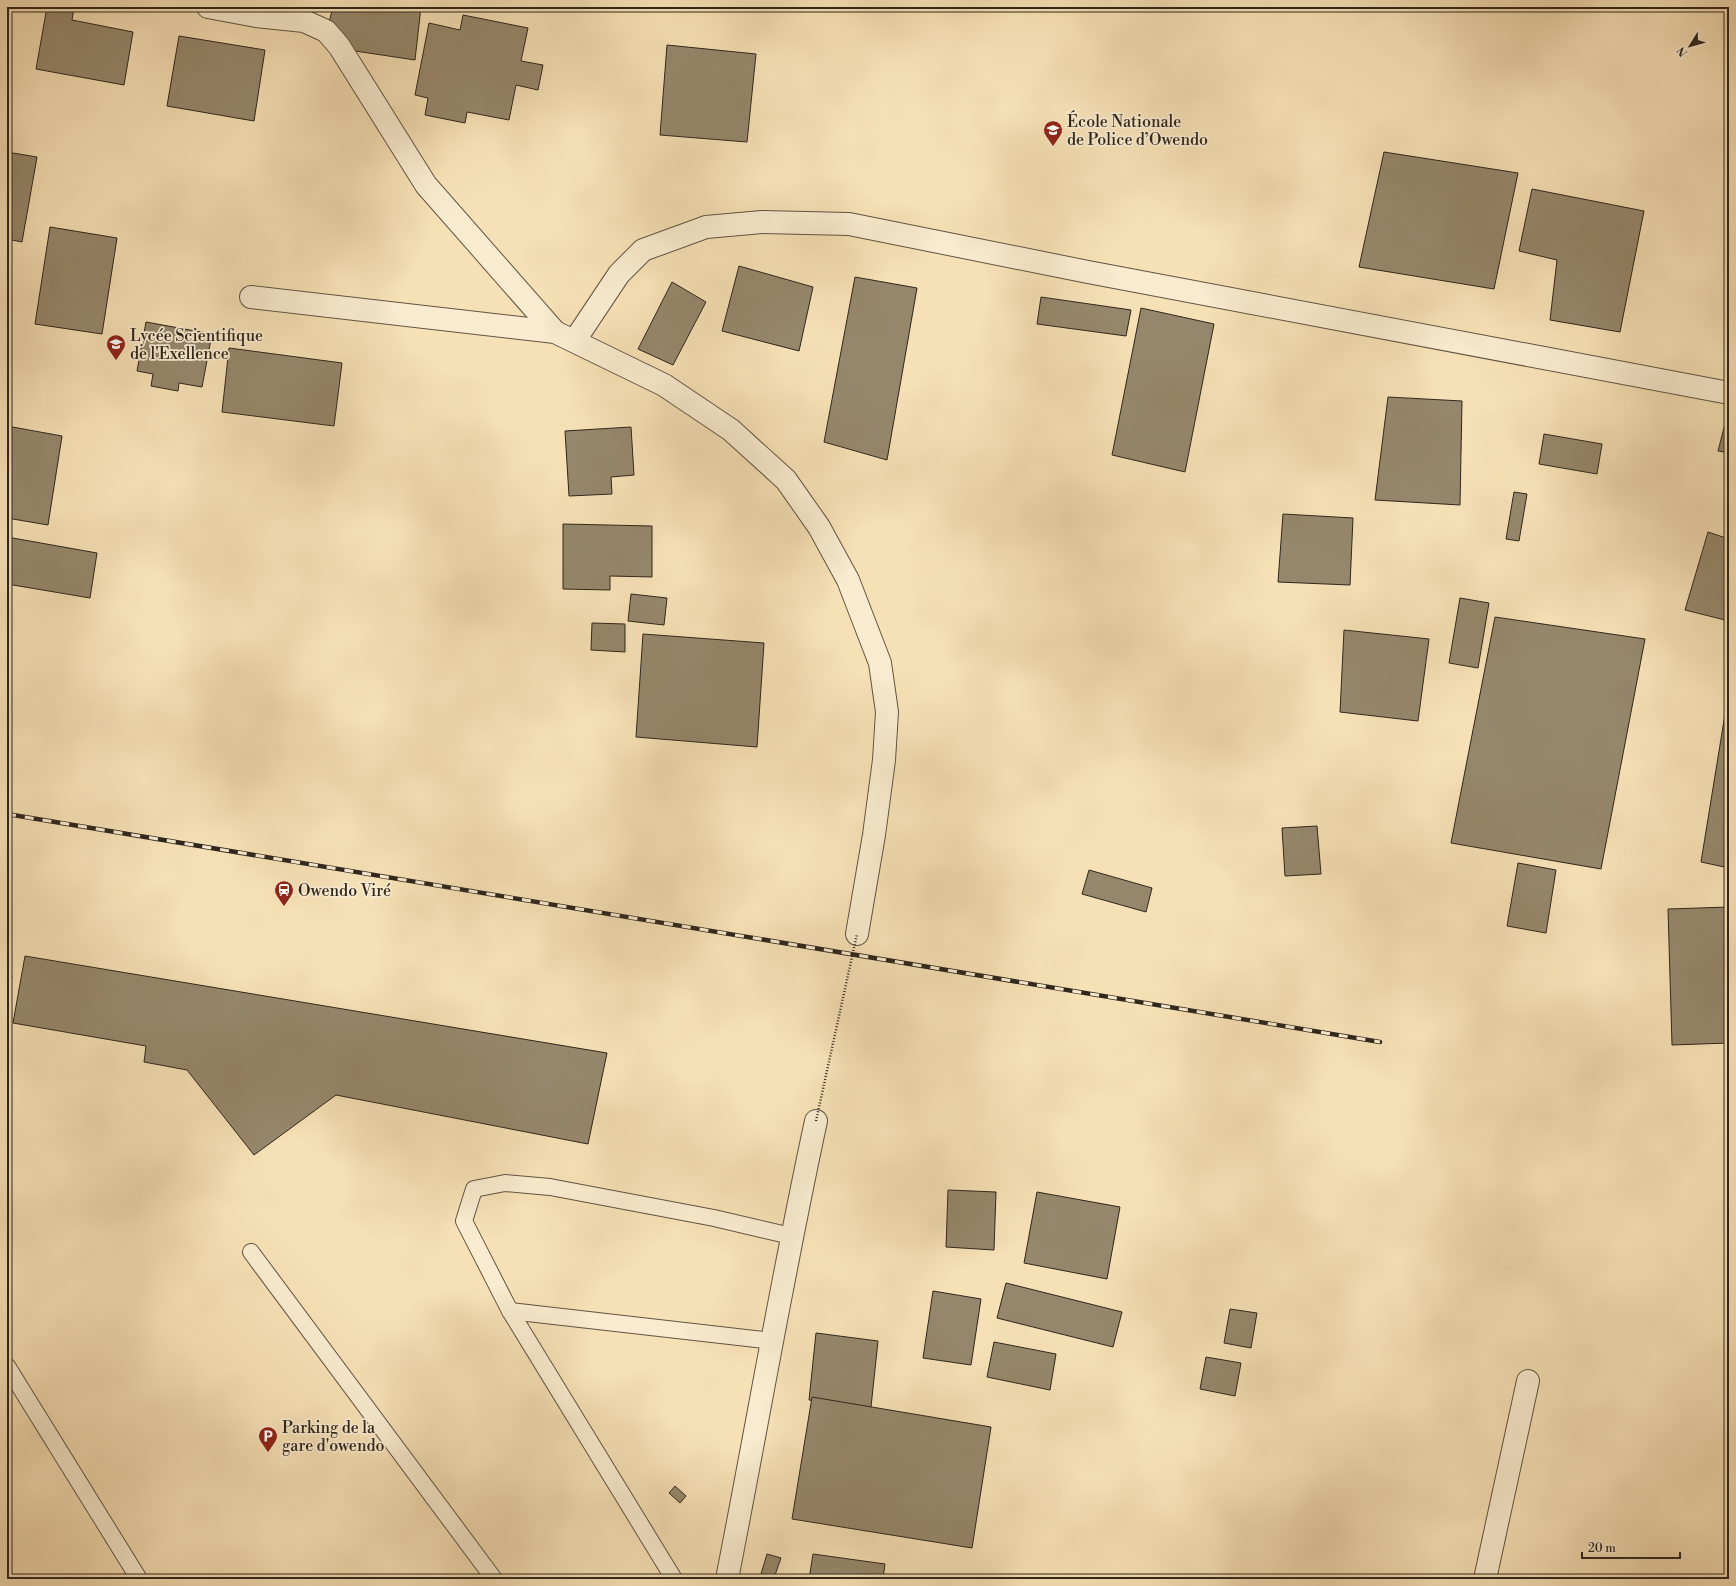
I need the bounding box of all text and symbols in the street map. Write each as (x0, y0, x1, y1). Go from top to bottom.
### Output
north arrow (1670, 26, 1710, 66)
text: N (1674, 43, 1691, 59)
place label: École Nationale de Police d’Owendo (1067, 110, 1208, 150)
school or university icon: École Nationale de Police d’Owendo (1042, 119, 1064, 147)
place label: Lycée Scientifique de l'Exellence (130, 326, 263, 364)
school or university icon: Lycée Scientifique de l'Exellence (105, 333, 127, 361)
station icon: Owendo Viré (273, 879, 295, 907)
place label: Owendo Viré (298, 881, 391, 901)
place label: Parking de la gare d'owendo (282, 1418, 385, 1456)
parking icon: Parking de la gare d'owendo (257, 1425, 279, 1453)
scale bar (1582, 1534, 1680, 1560)
text: 20 m (1588, 1541, 1616, 1556)

